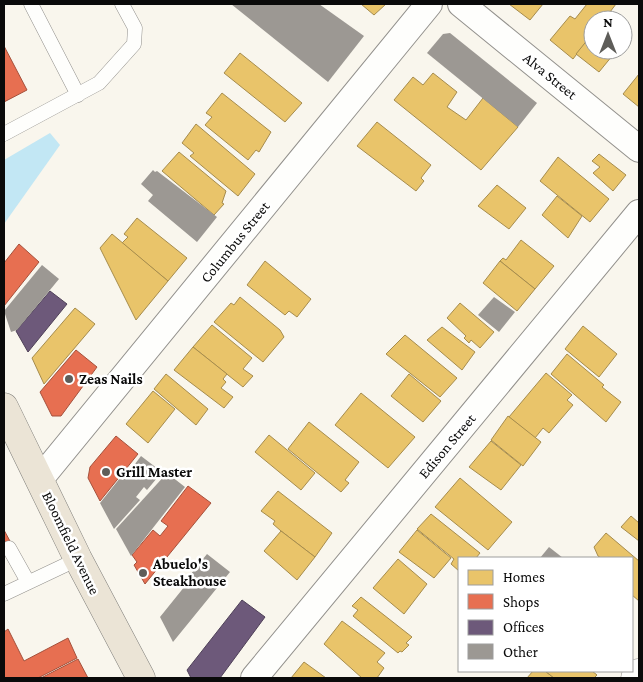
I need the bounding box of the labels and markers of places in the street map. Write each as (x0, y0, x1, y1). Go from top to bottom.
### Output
place label: Zeas Nails (79, 371, 143, 387)
marker: Zeas Nails (63, 373, 75, 385)
place label: Grill Master (116, 464, 192, 480)
marker: Grill Master (100, 466, 112, 478)
place label: Abuelo's Steakhouse (152, 556, 226, 589)
marker: Abuelo's Steakhouse (137, 567, 149, 579)

